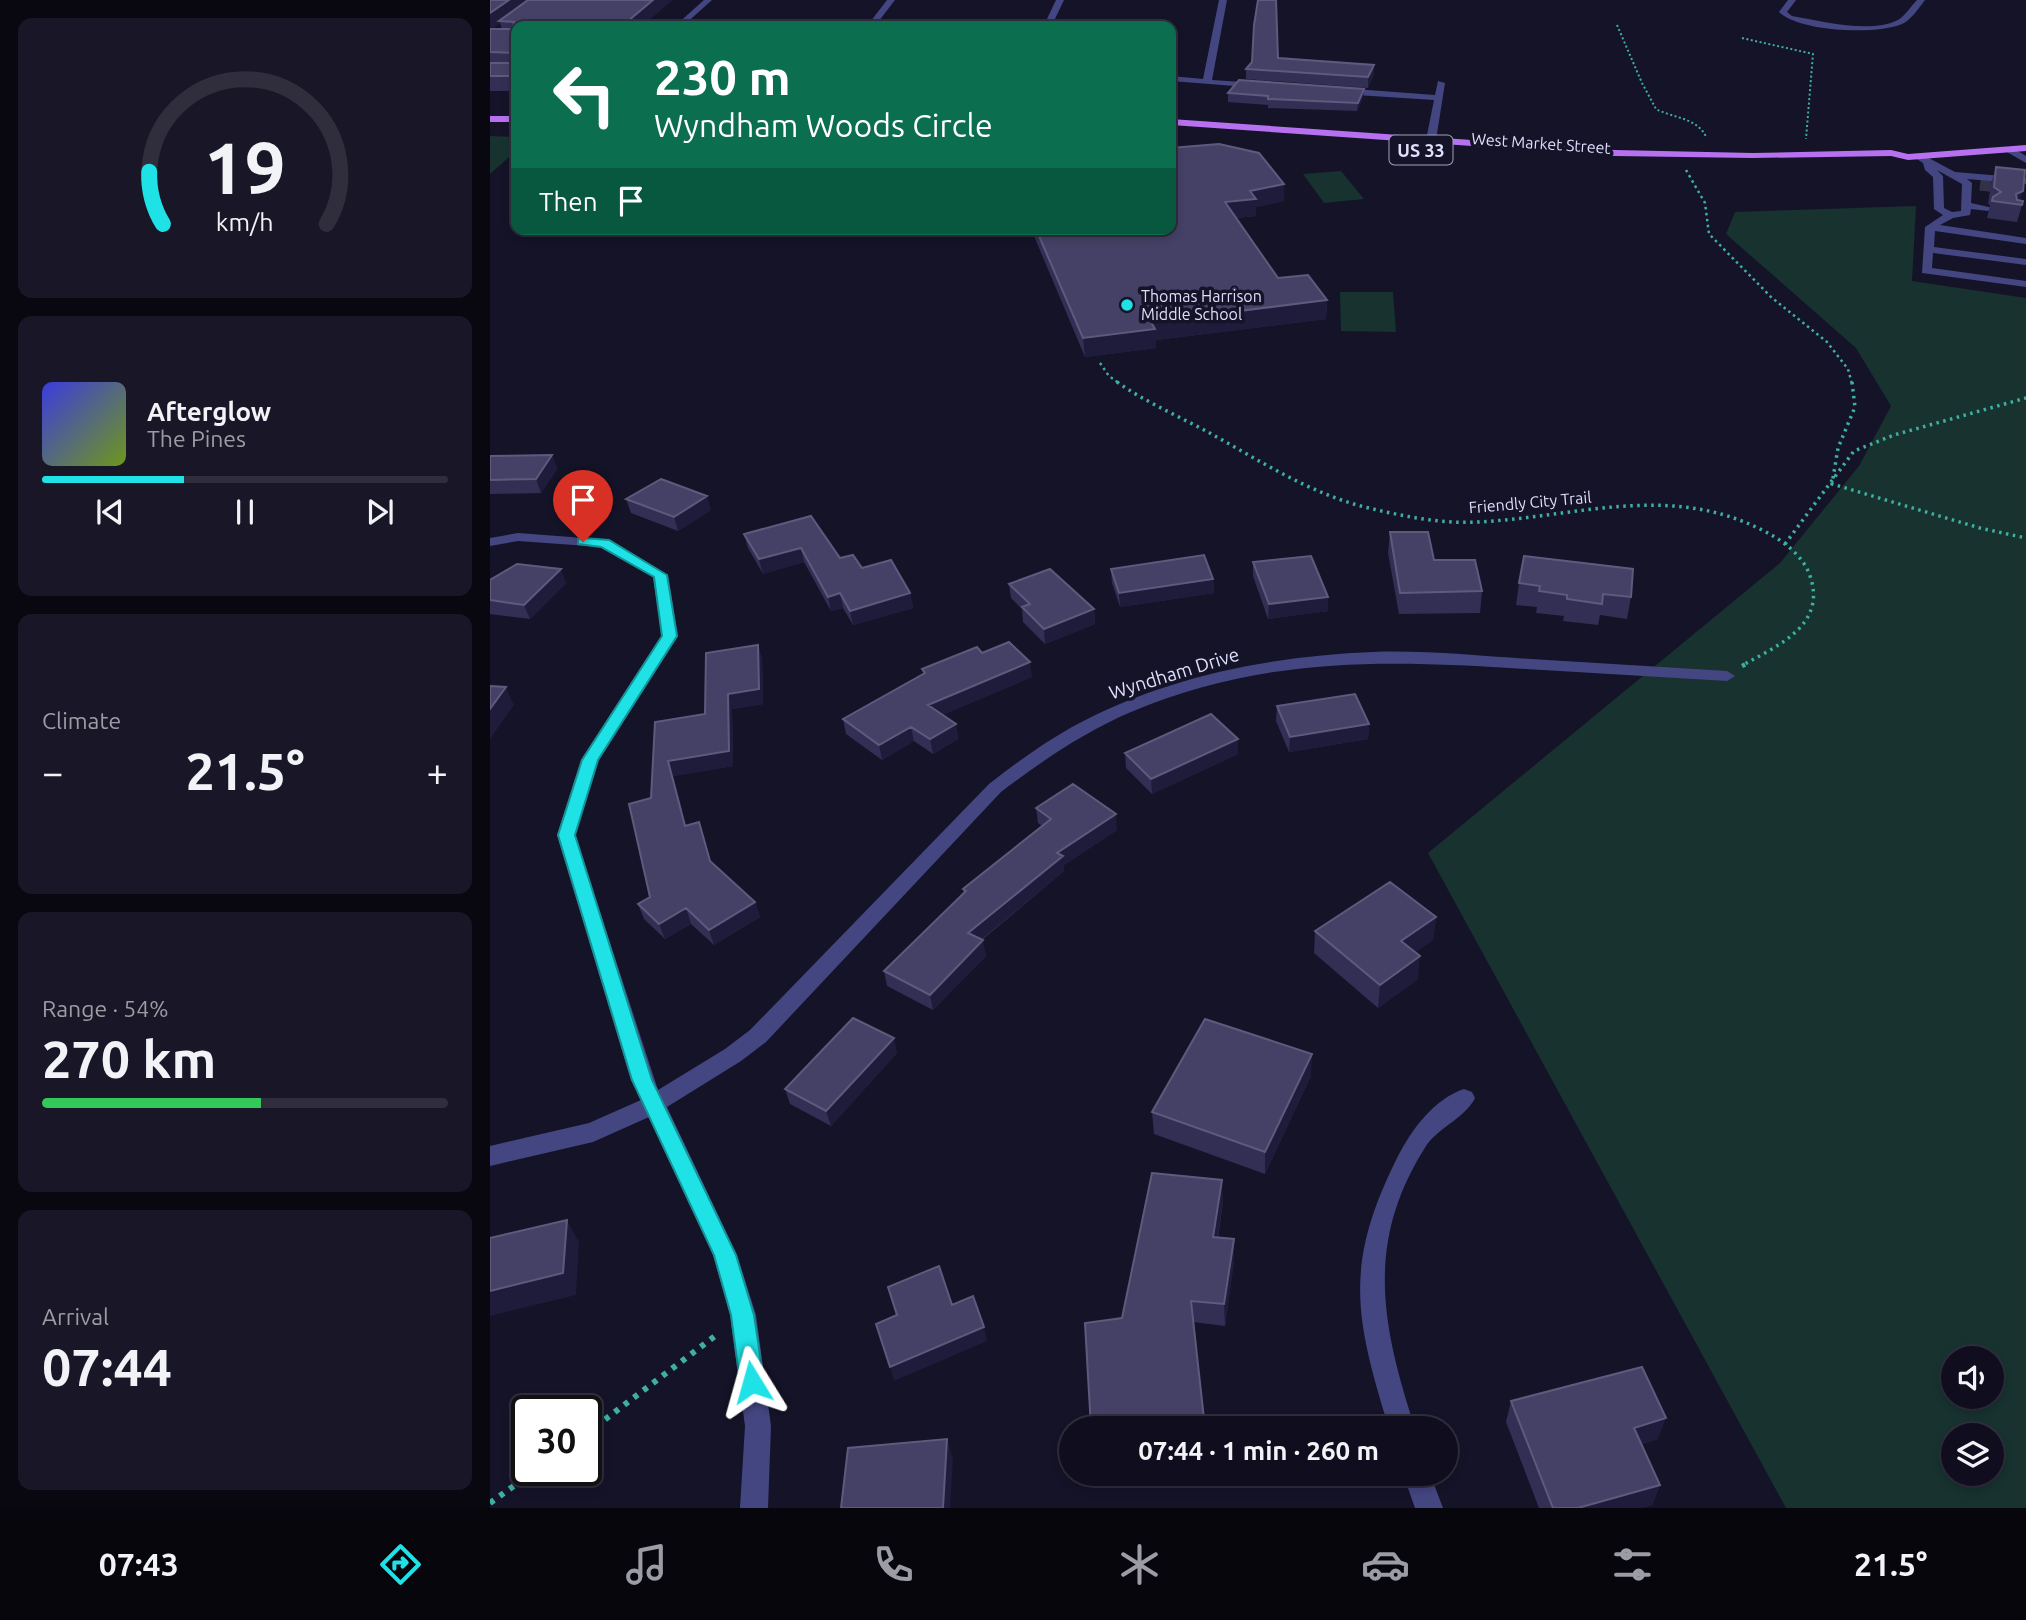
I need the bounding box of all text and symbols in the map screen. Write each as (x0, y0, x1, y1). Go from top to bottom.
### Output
icon: left (539, 49, 630, 140)
text: 230 m (654, 49, 791, 104)
text: Wyndham Woods Circle (654, 107, 993, 143)
text: 19 (204, 126, 286, 208)
street label: West Market Street (1471, 129, 1612, 157)
road number: US 33 (1390, 135, 1452, 164)
icon: arrive (612, 182, 650, 220)
text: Then (539, 187, 598, 216)
text: km/h (216, 208, 274, 236)
place label: Thomas Harrison Middle School (1141, 287, 1262, 323)
marker: Thomas Harrison Middle School (1119, 297, 1135, 313)
text: Afterglow (147, 397, 271, 426)
text: The Pines (147, 426, 246, 451)
pin (553, 470, 613, 542)
icon: arrive (564, 481, 602, 519)
street label: Friendly City Trail (1468, 488, 1592, 516)
icon: previous (91, 493, 129, 531)
icon: pause (226, 493, 264, 531)
icon: next (361, 493, 399, 531)
street label: Wyndham Drive (1106, 643, 1242, 703)
text: Climate (42, 708, 121, 733)
text: 21.5° (185, 742, 305, 800)
text: − (42, 751, 63, 793)
text: + (427, 751, 448, 793)
text: Range · 54% (42, 996, 169, 1021)
text: 270 km (42, 1030, 216, 1088)
text: Arrival (42, 1304, 109, 1329)
text: 07:44 (42, 1338, 172, 1396)
position arrow (715, 1345, 789, 1419)
map controls (1941, 1346, 2004, 1486)
button: sound (1941, 1346, 2004, 1409)
speed limit sign: 30 (511, 1395, 602, 1486)
button: layers (1941, 1423, 2004, 1486)
text: 07:44 · 1 min · 260 m (1138, 1436, 1379, 1465)
icon: directions (376, 1540, 425, 1589)
icon: music (622, 1540, 671, 1589)
icon: phone (869, 1540, 918, 1589)
icon: climate (1115, 1540, 1164, 1589)
icon: car (1361, 1540, 1410, 1589)
icon: filters (1608, 1540, 1657, 1589)
text: 07:43 (99, 1546, 179, 1582)
text: 21.5° (1854, 1546, 1927, 1582)

